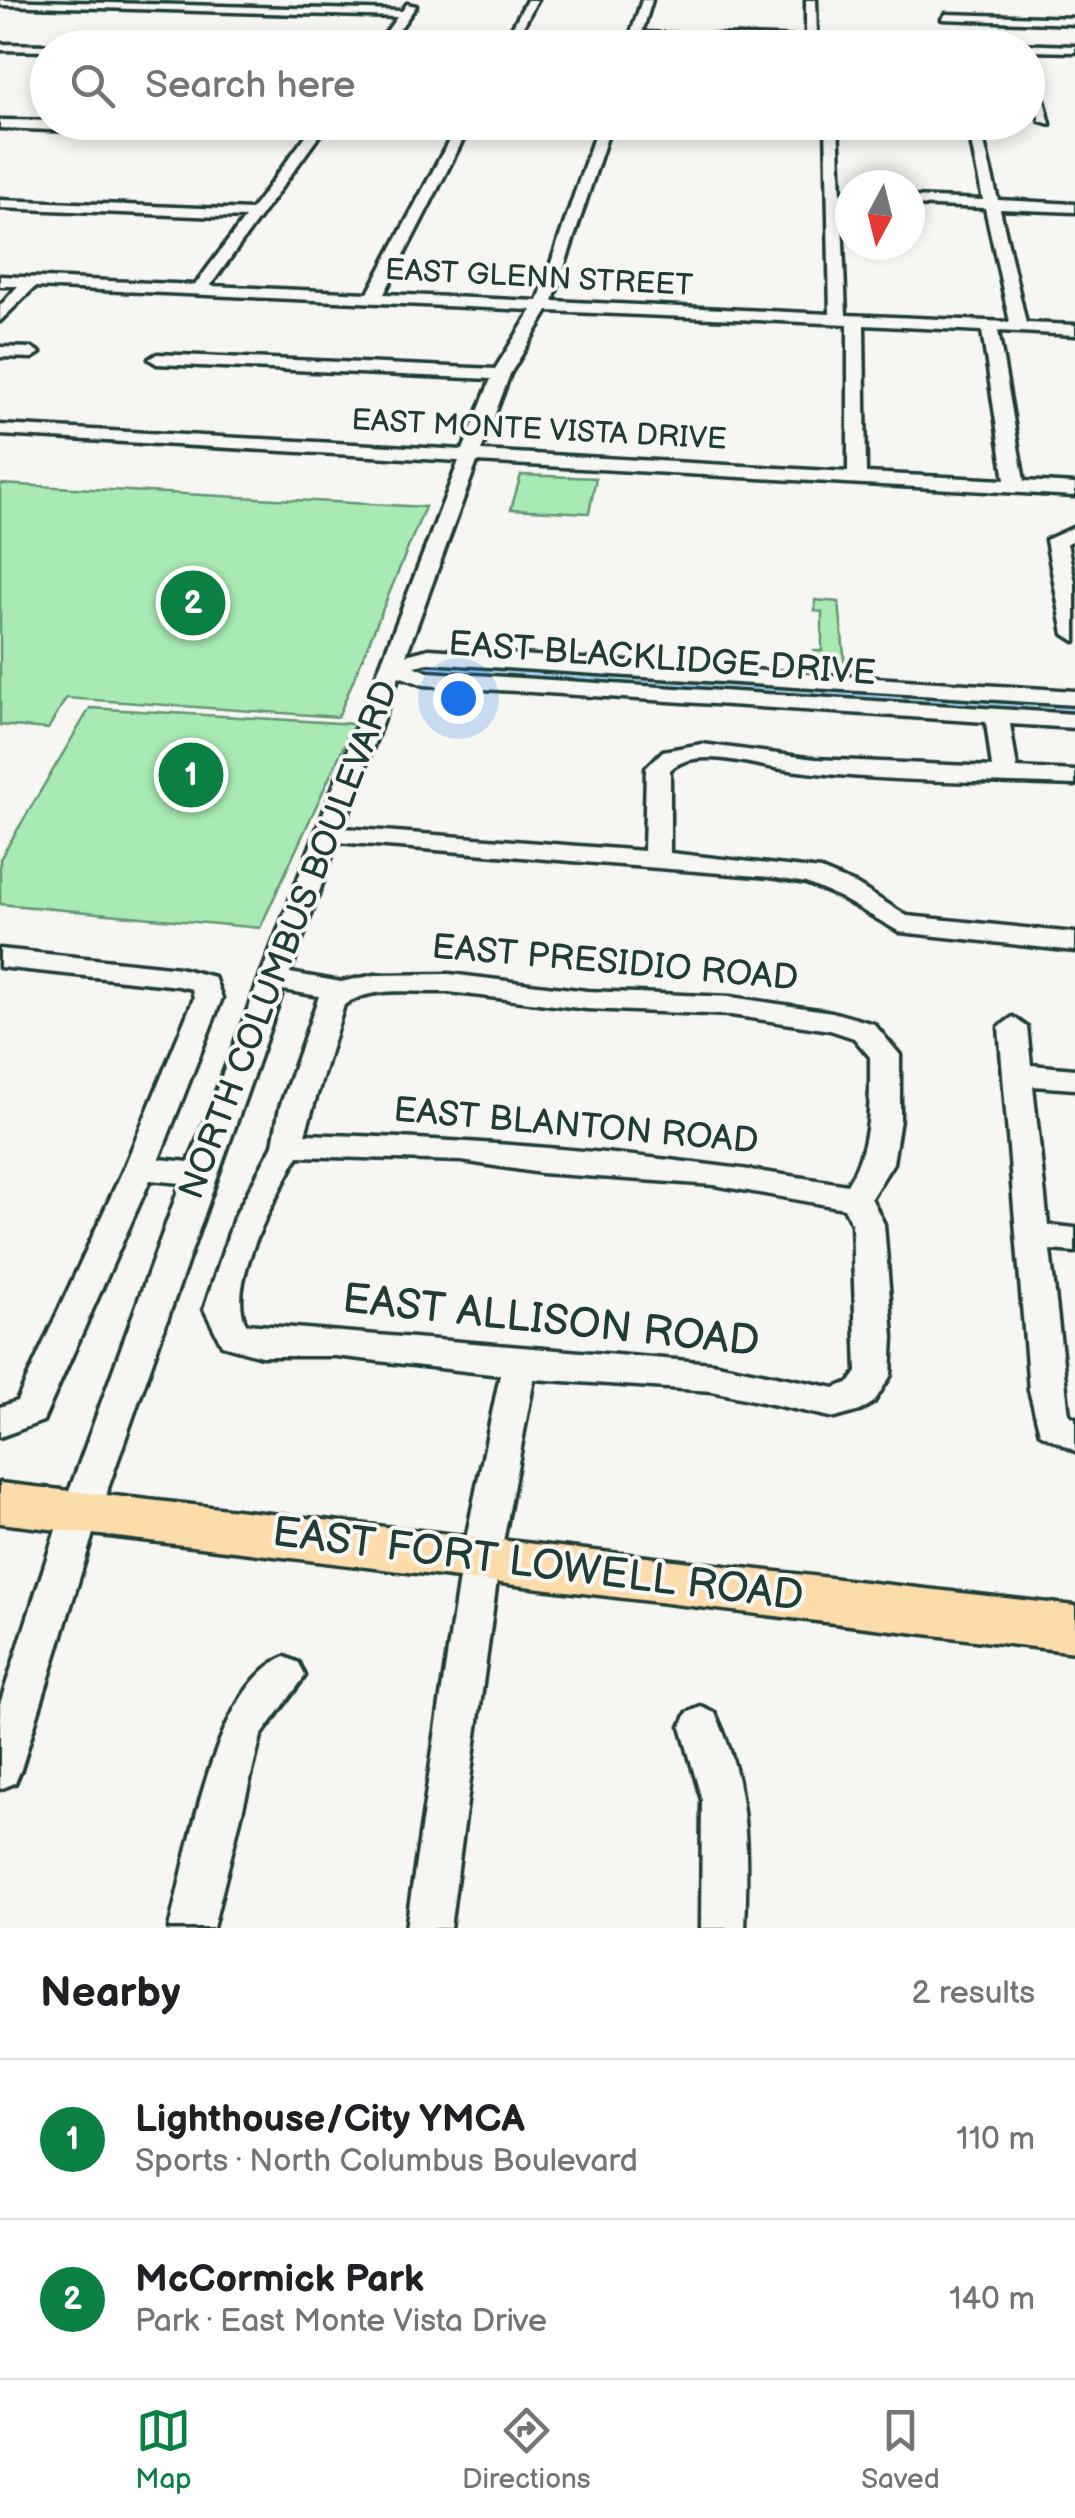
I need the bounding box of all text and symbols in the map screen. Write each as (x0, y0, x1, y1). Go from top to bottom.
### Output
search box (30, 30, 1045, 140)
icon: search (65, 58, 120, 113)
text: Search here (145, 63, 356, 108)
north arrow (835, 170, 925, 260)
street label: EAST GLENN STREET (384, 252, 694, 304)
street label: EAST MONTE VISTA DRIVE (350, 402, 728, 458)
pin: 2 (160, 566, 226, 640)
street label: EAST BLACKLIDGE DRIVE (447, 623, 877, 695)
your location (433, 673, 484, 724)
street label: NORTH COLUMBUS BOULEVARD (170, 675, 408, 1205)
pin: 1 (158, 738, 224, 812)
street label: EAST PRESIDIO ROAD (430, 926, 800, 1000)
street label: EAST BLANTON ROAD (392, 1089, 760, 1163)
street label: EAST ALLISON ROAD (340, 1274, 762, 1368)
street label: EAST FORT LOWELL ROAD (270, 1507, 806, 1623)
text: Nearby (40, 1968, 180, 2019)
text: 2 results (911, 1974, 1035, 2013)
text: Lighthouse/City YMCA (135, 2097, 525, 2142)
text: 1 (66, 2120, 79, 2159)
text: 110 m (956, 2120, 1035, 2159)
text: Sports · North Columbus Boulevard (135, 2142, 638, 2181)
text: McCormick Park (135, 2257, 424, 2302)
text: 2 (63, 2280, 82, 2319)
text: 140 m (949, 2280, 1035, 2319)
text: Park · East Monte Vista Drive (135, 2302, 547, 2341)
tab: Map (135, 2403, 192, 2496)
tab: Directions (462, 2403, 591, 2496)
tab: Saved (861, 2403, 940, 2496)

